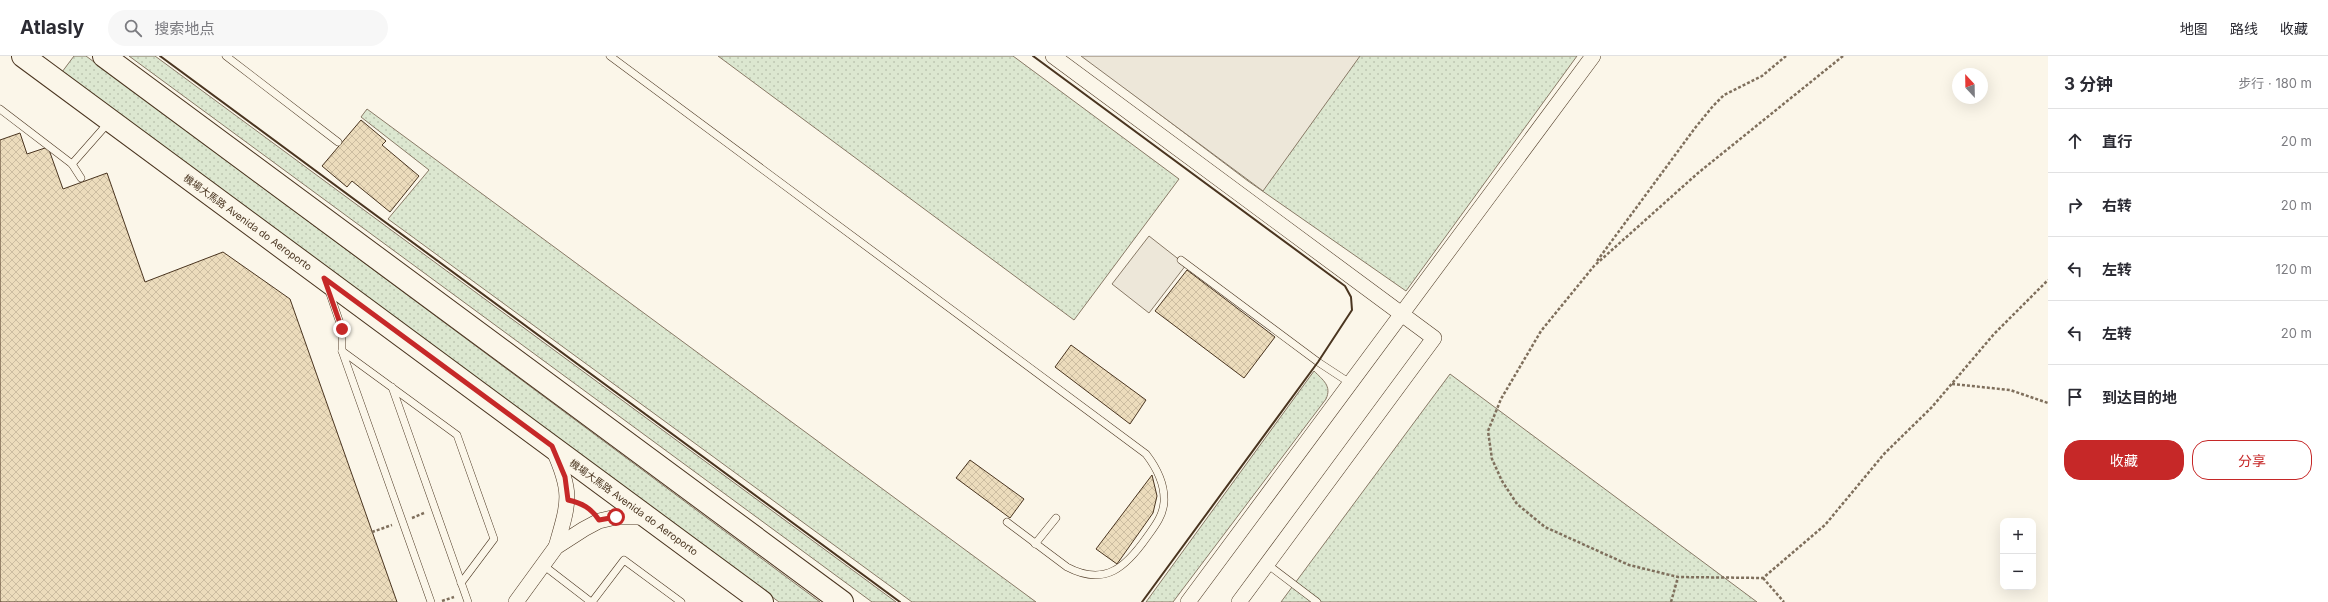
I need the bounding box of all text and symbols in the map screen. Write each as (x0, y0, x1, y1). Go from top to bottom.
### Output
search box (108, 10, 388, 46)
text: Atlasly (20, 16, 84, 39)
icon: search (122, 17, 144, 39)
text: 搜索地点 (154, 19, 214, 38)
text: 地图 (2180, 20, 2208, 37)
text: 路线 (2230, 20, 2258, 37)
text: 收藏 (2280, 20, 2308, 37)
north arrow (1952, 68, 1988, 104)
text: 3 分钟 (2064, 74, 2113, 94)
text: 步行 · 180 m (2238, 75, 2312, 91)
icon: ahead (2064, 130, 2086, 152)
text: 直行 (2102, 132, 2132, 151)
text: 20 m (2281, 133, 2312, 149)
street label: 機場大馬路 Avenida do Aeroporto (182, 171, 314, 273)
icon: right (2064, 194, 2086, 216)
text: 右转 (2102, 196, 2132, 215)
text: 20 m (2281, 197, 2312, 213)
icon: left (2064, 258, 2086, 280)
text: 左转 (2102, 260, 2132, 279)
text: 120 m (2276, 261, 2312, 277)
route end (333, 320, 351, 338)
icon: left (2064, 322, 2086, 344)
text: 左转 (2102, 324, 2132, 343)
text: 20 m (2281, 325, 2312, 341)
icon: arrive (2064, 386, 2086, 408)
text: 到达目的地 (2102, 388, 2177, 407)
button: 收藏 (2064, 440, 2184, 480)
button: 分享 (2192, 440, 2312, 480)
street label: 機場大馬路 Avenida do Aeroporto (568, 456, 700, 558)
route start (607, 508, 625, 526)
map controls (2000, 518, 2036, 590)
button: + (2000, 518, 2036, 554)
button: − (2000, 554, 2036, 590)

